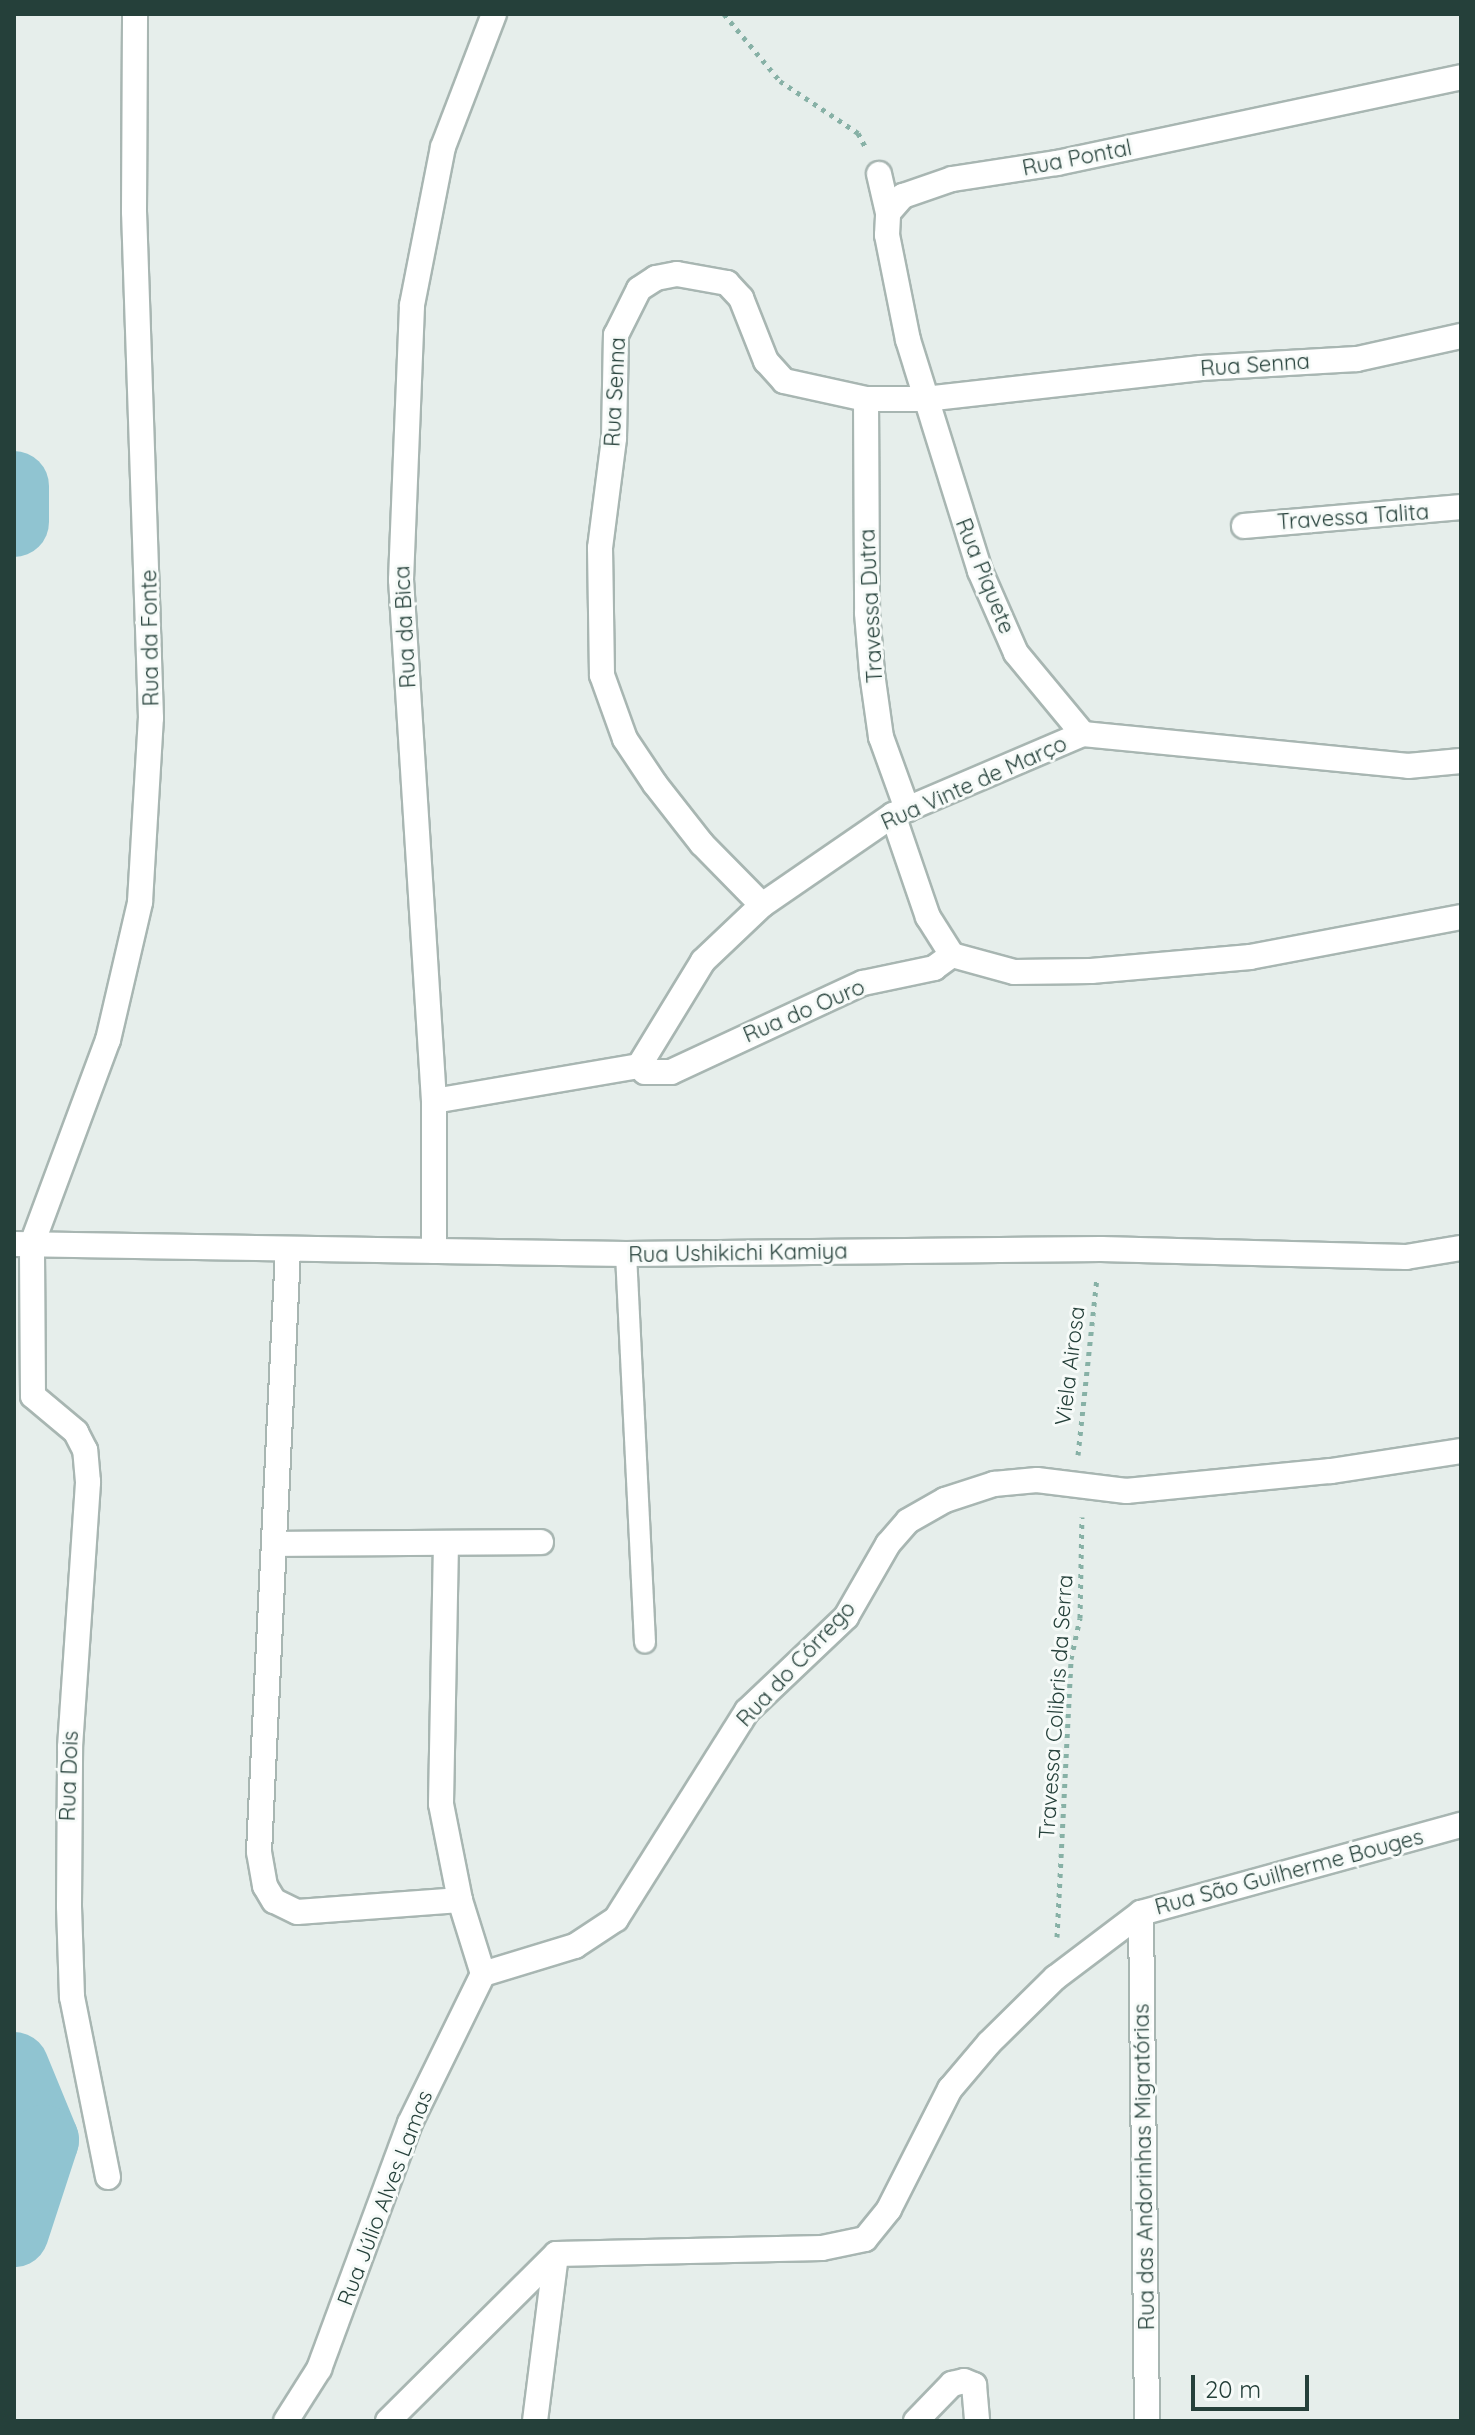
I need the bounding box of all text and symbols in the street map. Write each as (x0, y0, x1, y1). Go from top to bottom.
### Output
street label: Rua Pontal (1020, 134, 1134, 182)
street label: Rua Senna (599, 336, 631, 448)
street label: Rua Senna (1199, 348, 1311, 382)
street label: Travessa Talita (1276, 499, 1430, 535)
street label: Rua Piquete (950, 514, 1020, 638)
street label: Travessa Dutra (854, 528, 888, 684)
street label: Rua da Bica (389, 565, 421, 689)
street label: Rua da Fonte (136, 569, 164, 707)
street label: Rua Vinte de Março (877, 730, 1071, 836)
street label: Rua do Ouro (739, 974, 869, 1048)
street label: Rua Ushikichi Kamiya (628, 1238, 848, 1268)
street label: Viela Airosa (1050, 1305, 1090, 1427)
street label: Travessa Colibris da Serra (1034, 1574, 1078, 1840)
street label: Rua do Córrego (731, 1596, 861, 1732)
street label: Rua Dois (54, 1730, 84, 1822)
street label: Rua São Guilherme Bouges (1152, 1823, 1426, 1921)
street label: Rua das Andorinhas Migratórias (1128, 2003, 1160, 2331)
street label: Rua Júlio Alves Lamas (332, 2087, 438, 2309)
scale bar (1195, 2359, 1313, 2409)
text: 20 m (1205, 2374, 1261, 2404)

